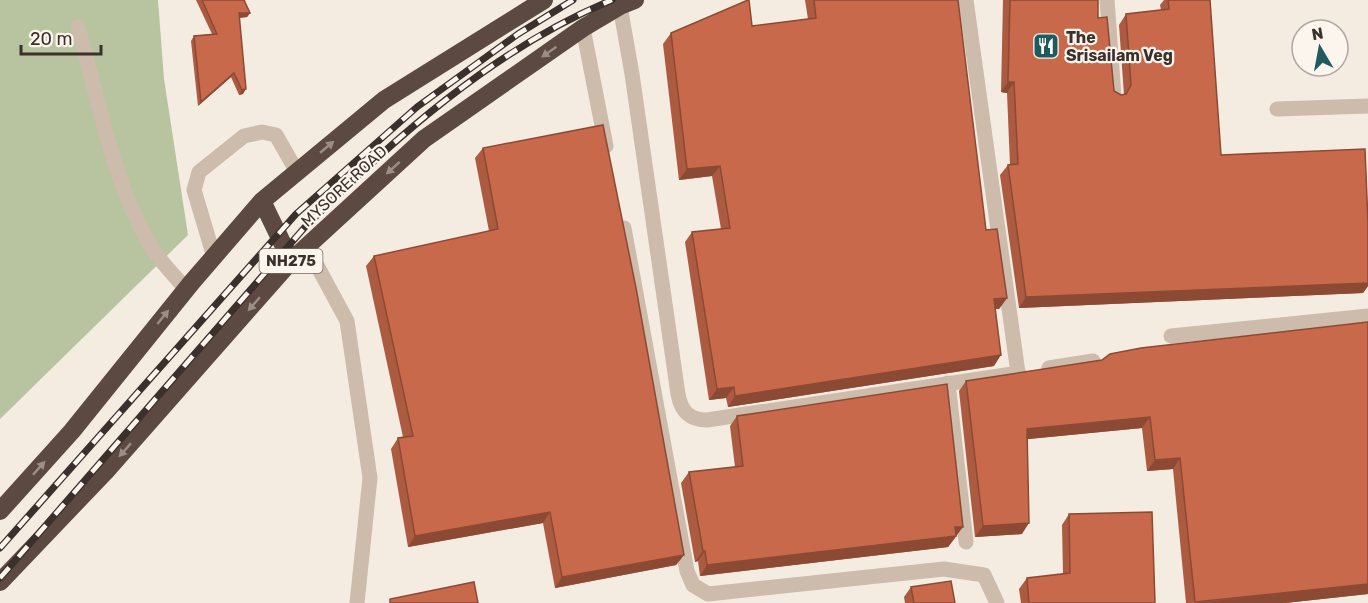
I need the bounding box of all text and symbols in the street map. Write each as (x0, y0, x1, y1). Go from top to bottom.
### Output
scale bar (21, 18, 100, 56)
north arrow (1290, 18, 1350, 78)
text: N (1310, 23, 1325, 44)
text: 20 m (30, 28, 72, 50)
place label: The Srisailam Veg (1066, 28, 1173, 65)
restaurant icon: The Srisailam Veg (1031, 31, 1061, 61)
one-way arrow (542, 46, 558, 58)
street label: MYSORE ROAD (297, 141, 391, 231)
one-way arrow (319, 141, 335, 154)
one-way arrow (386, 160, 400, 174)
road number: NH275 (260, 249, 322, 273)
one-way arrow (248, 296, 261, 311)
one-way arrow (157, 310, 169, 325)
one-way arrow (119, 442, 132, 457)
one-way arrow (32, 460, 46, 475)

